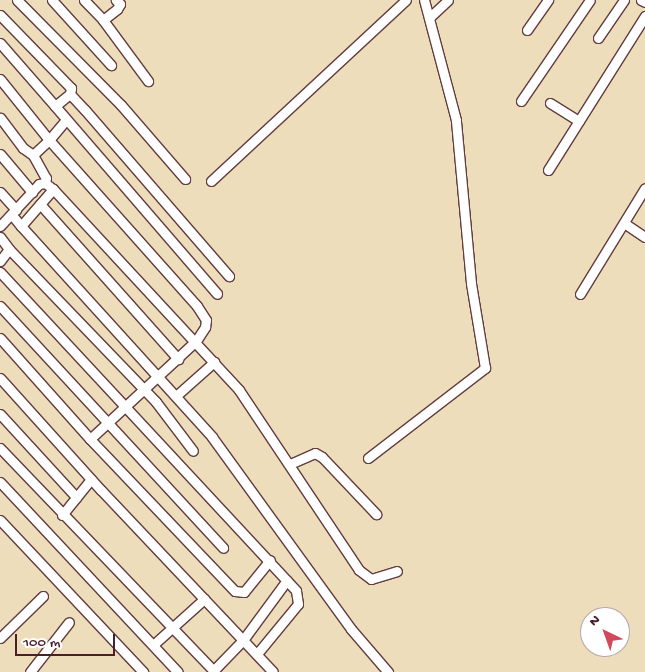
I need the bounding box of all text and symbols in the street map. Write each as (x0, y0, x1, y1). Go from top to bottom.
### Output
north arrow (580, 607, 630, 657)
text: N (586, 612, 604, 631)
scale bar (18, 624, 118, 656)
text: 100 m (23, 634, 60, 652)

